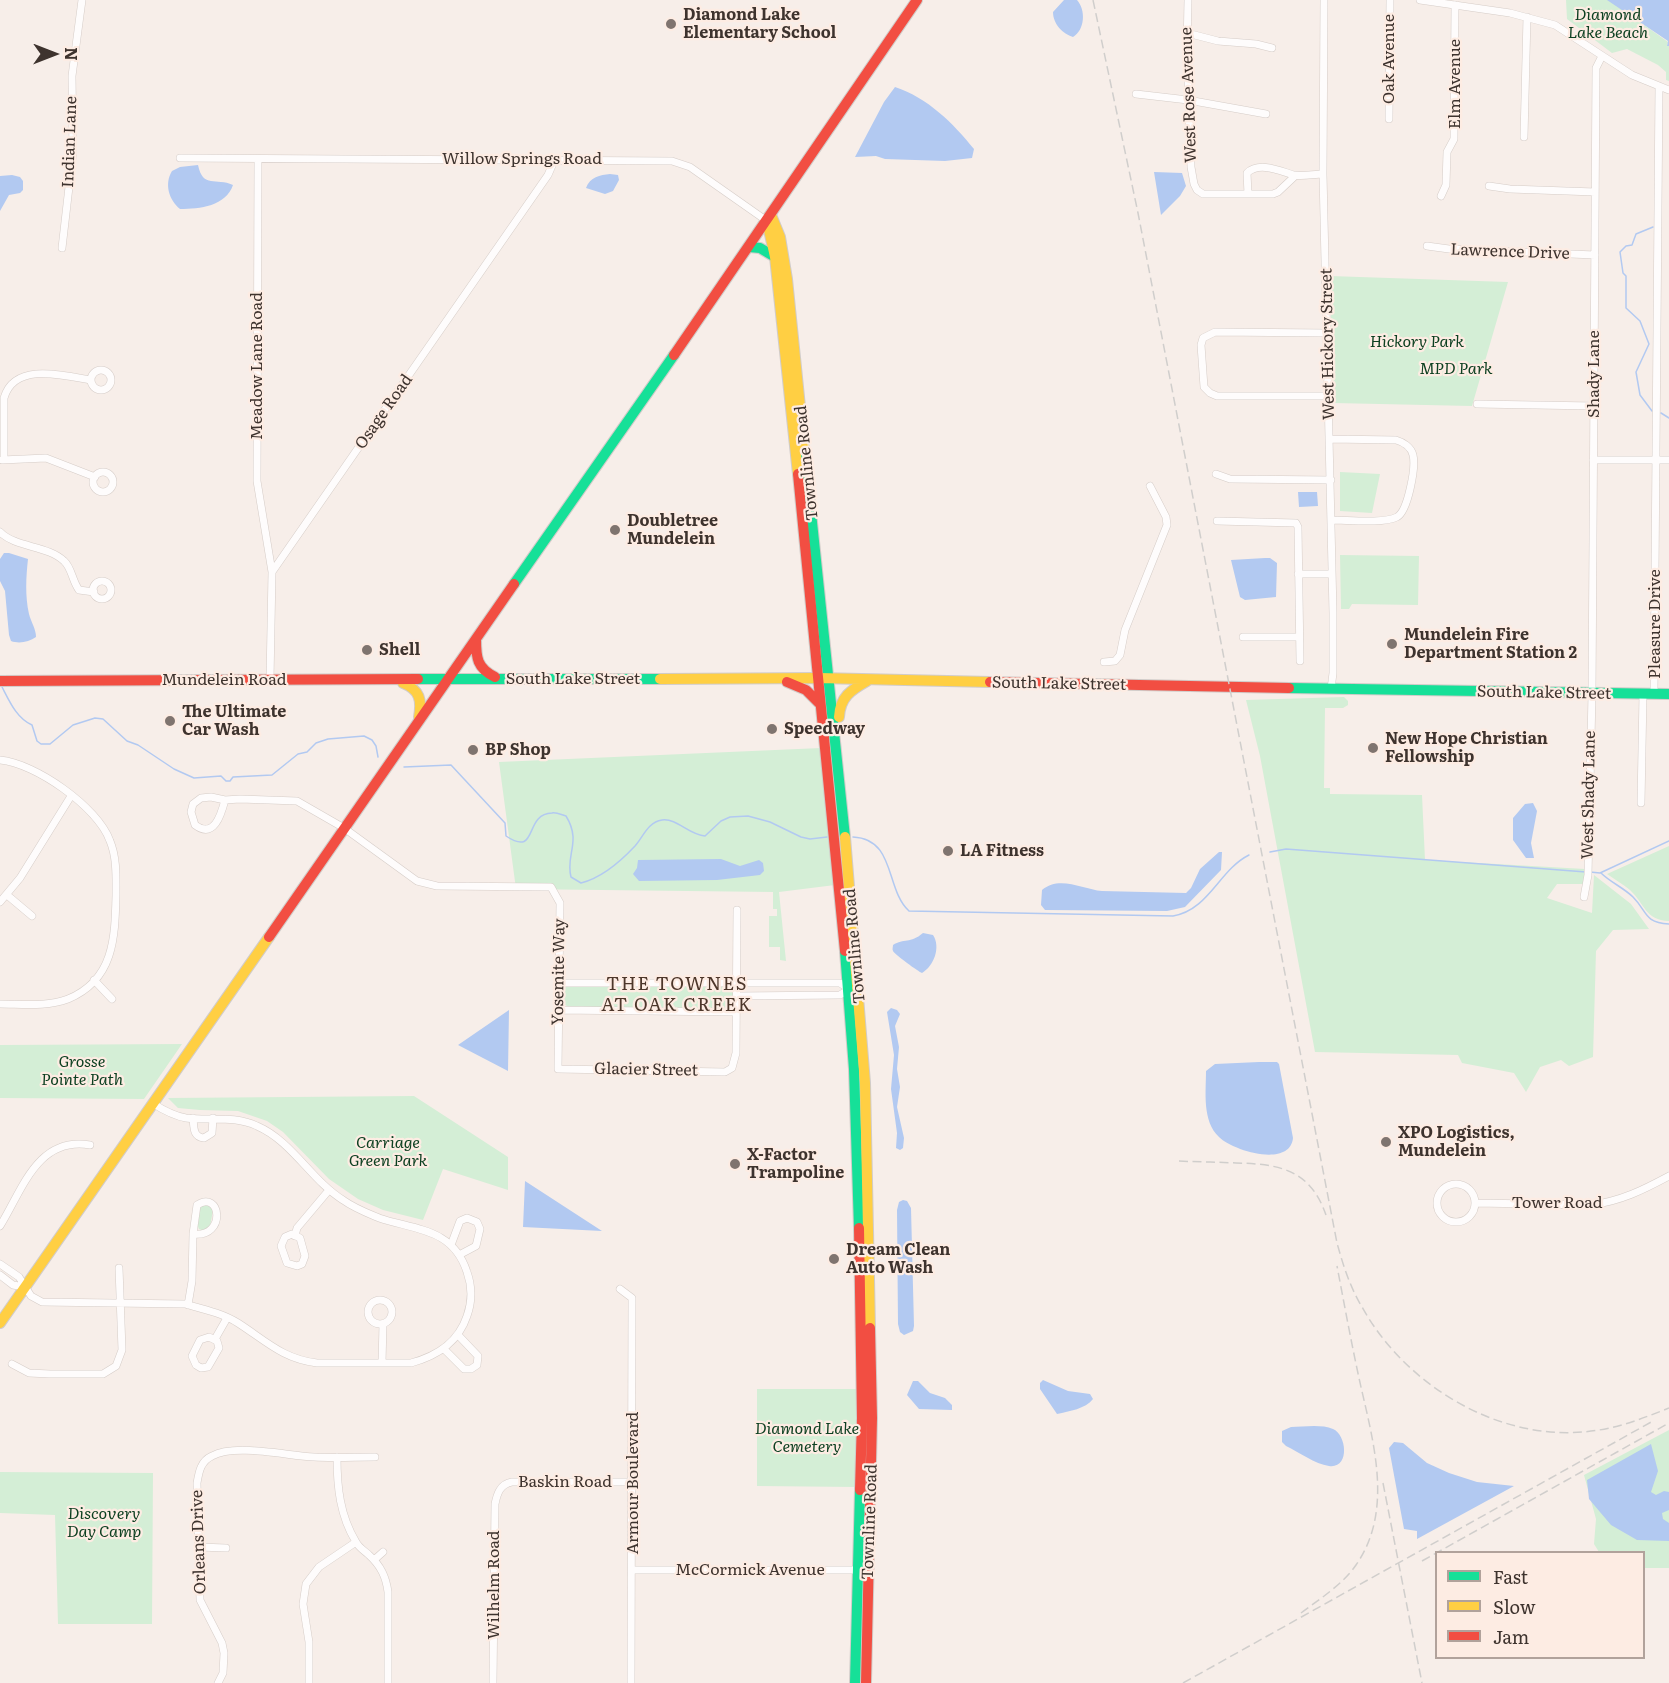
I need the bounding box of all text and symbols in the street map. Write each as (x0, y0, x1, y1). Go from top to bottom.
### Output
place label: Diamond Lake Elementary School (683, 5, 836, 43)
park label: Diamond Lake Beach (1568, 5, 1648, 43)
street label: Oak Avenue (1379, 14, 1399, 104)
marker: Diamond Lake Elementary School (664, 17, 678, 31)
north arrow (24, 24, 84, 84)
street label: West Rose Avenue (1177, 27, 1201, 163)
street label: Elm Avenue (1445, 39, 1465, 129)
text: N (60, 47, 84, 61)
street label: Indian Lane (59, 96, 81, 188)
street label: Willow Springs Road (442, 149, 602, 169)
street label: Lawrence Drive (1450, 240, 1570, 264)
street label: West Hickory Street (1317, 268, 1339, 420)
street label: Meadow Lane Road (247, 292, 267, 440)
street label: Shady Lane (1584, 330, 1604, 418)
park label: Hickory Park (1370, 332, 1464, 352)
park label: MPD Park (1419, 359, 1493, 379)
street label: Osage Road (351, 371, 417, 453)
street label: Townline Road (791, 404, 823, 522)
place label: Doubletree Mundelein (627, 511, 718, 549)
marker: Doubletree Mundelein (608, 523, 622, 537)
street label: Pleasure Drive (1645, 569, 1665, 679)
place label: Mundelein Fire Department Station 2 (1404, 625, 1577, 663)
marker: Mundelein Fire Department Station 2 (1385, 637, 1399, 651)
place label: Shell (379, 640, 420, 660)
marker: Shell (360, 643, 374, 657)
street label: South Lake Street (506, 669, 640, 689)
street label: Mundelein Road (161, 670, 287, 690)
street label: South Lake Street (992, 673, 1126, 695)
street label: South Lake Street (1477, 682, 1611, 704)
place label: The Ultimate Car Wash (182, 702, 286, 740)
marker: The Ultimate Car Wash (163, 714, 177, 728)
place label: Speedway (784, 719, 865, 739)
marker: Speedway (765, 722, 779, 736)
place label: New Hope Christian Fellowship (1385, 729, 1548, 767)
street label: West Shady Lane (1578, 731, 1600, 859)
place label: BP Shop (485, 740, 551, 760)
marker: New Hope Christian Fellowship (1366, 741, 1380, 755)
marker: BP Shop (466, 743, 480, 757)
place label: LA Fitness (960, 841, 1044, 861)
marker: LA Fitness (941, 844, 955, 858)
street label: Townline Road (840, 888, 870, 1004)
street label: Yosemite Way (548, 918, 570, 1026)
district label: THE TOWNES AT OAK CREEK (601, 974, 753, 1016)
park label: Grosse Pointe Path (41, 1052, 123, 1090)
street label: Glacier Street (594, 1059, 698, 1081)
place label: XPO Logistics, Mundelein (1398, 1123, 1515, 1161)
park label: Carriage Green Park (349, 1133, 427, 1171)
marker: XPO Logistics, Mundelein (1379, 1135, 1393, 1149)
place label: X-Factor Trampoline (747, 1145, 844, 1183)
marker: X-Factor Trampoline (728, 1157, 742, 1171)
street label: Tower Road (1511, 1193, 1603, 1213)
place label: Dream Clean Auto Wash (846, 1240, 950, 1278)
marker: Dream Clean Auto Wash (827, 1252, 841, 1266)
street label: Armour Boulevard (623, 1412, 643, 1554)
park label: Diamond Lake Cemetery (755, 1419, 859, 1457)
street label: Townline Road (858, 1464, 882, 1580)
street label: Baskin Road (518, 1472, 612, 1492)
street label: Orleans Drive (188, 1490, 210, 1594)
park label: Discovery Day Camp (67, 1504, 141, 1542)
street label: Wilhelm Road (484, 1530, 504, 1640)
legend (1435, 1551, 1645, 1659)
street label: McCormick Avenue (675, 1560, 825, 1580)
text: Fast (1493, 1563, 1528, 1590)
text: Slow (1493, 1593, 1535, 1620)
text: Jam (1493, 1623, 1529, 1650)

